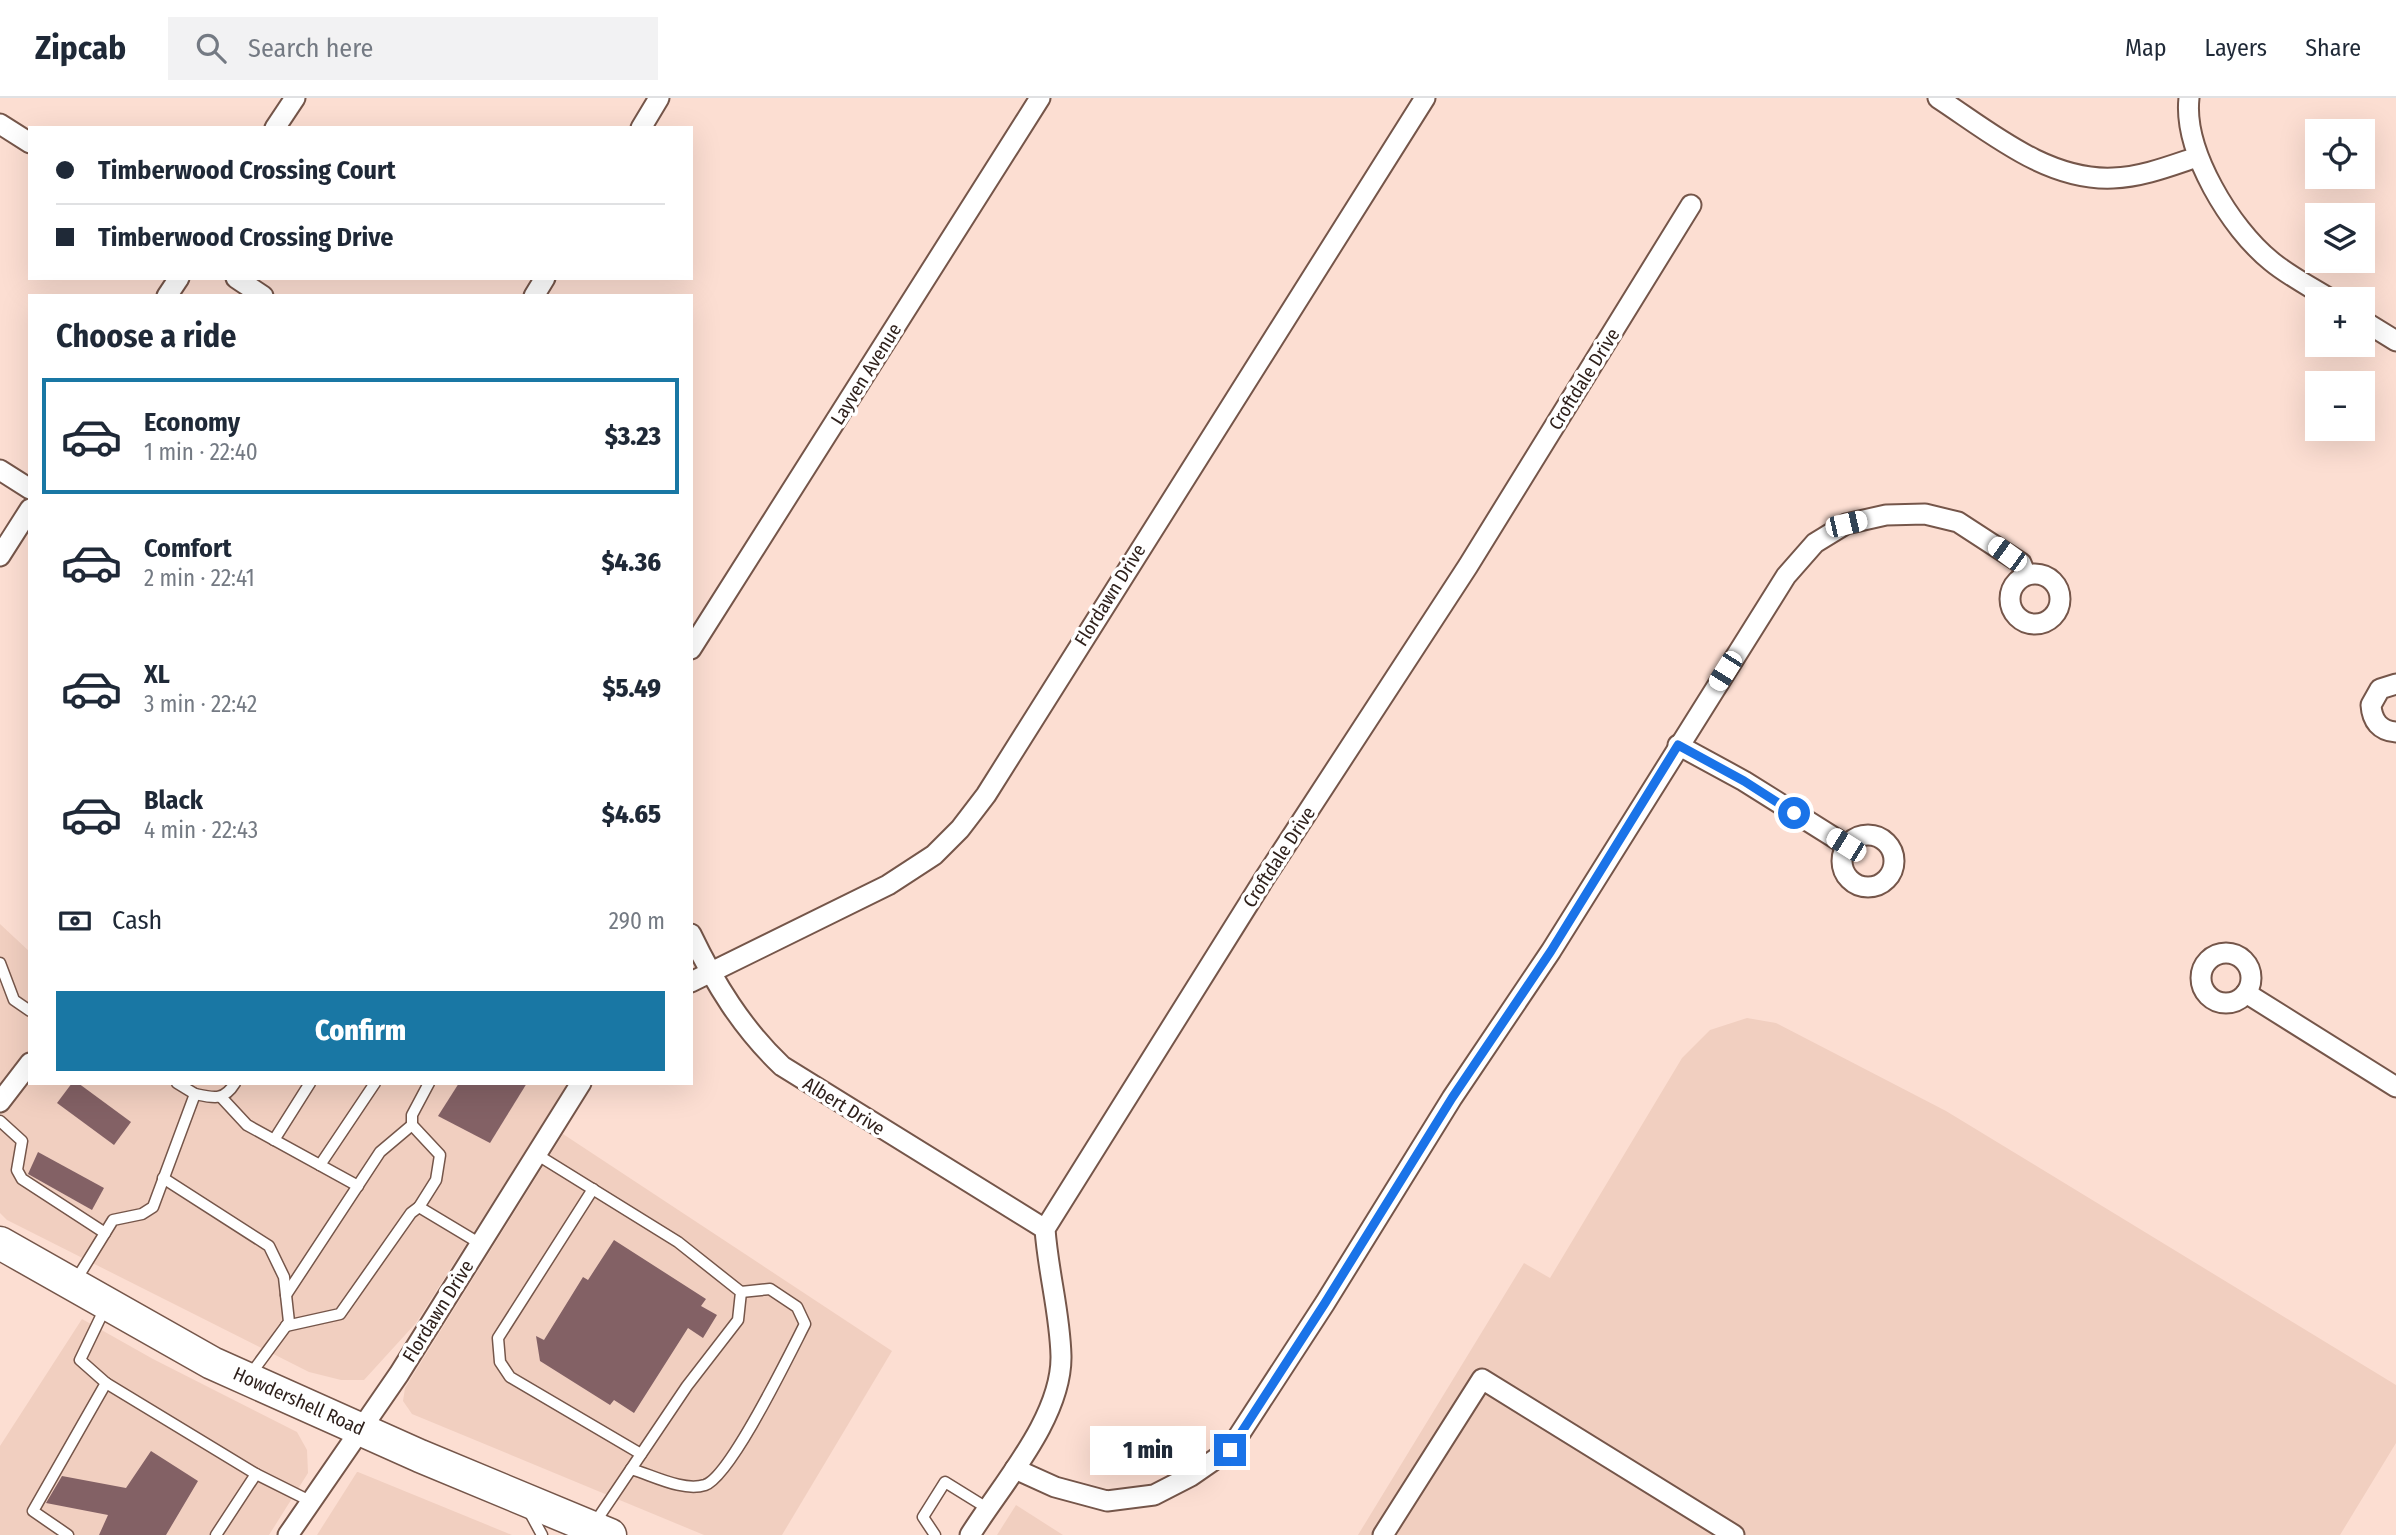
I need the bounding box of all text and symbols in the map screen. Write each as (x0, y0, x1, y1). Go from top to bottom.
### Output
search box (168, 17, 658, 80)
text: Zipcab (35, 28, 126, 68)
icon: search (192, 29, 230, 67)
text: Search here (248, 33, 373, 64)
text: Map (2125, 34, 2167, 62)
text: Layers (2205, 34, 2267, 62)
text: Share (2305, 34, 2361, 62)
map controls (2305, 119, 2375, 441)
button: locate (2305, 119, 2375, 189)
text: Timberwood Crossing Court (98, 155, 396, 186)
button: layers (2305, 203, 2375, 273)
text: Timberwood Crossing Drive (98, 222, 394, 253)
button: + (2305, 287, 2375, 357)
text: Choose a ride (56, 317, 237, 355)
street label: Layven Avenue (826, 319, 906, 429)
street label: Croftdale Drive (1544, 324, 1624, 434)
button: − (2305, 371, 2375, 441)
icon: car (60, 405, 123, 468)
text: Economy (144, 407, 240, 438)
text: $3.23 (605, 421, 661, 452)
text: 1 min · 22:40 (144, 438, 258, 466)
car (1824, 509, 1869, 539)
icon: car (60, 531, 123, 594)
text: Comfort (144, 533, 232, 564)
car (1984, 533, 2031, 575)
street label: Flordawn Drive (1070, 540, 1150, 650)
text: $4.36 (601, 547, 661, 578)
text: 2 min · 22:41 (144, 564, 255, 592)
car (1705, 648, 1746, 694)
icon: car (60, 657, 123, 720)
text: XL (144, 659, 170, 690)
text: $5.49 (602, 673, 661, 704)
text: 3 min · 22:42 (144, 690, 257, 718)
icon: car (60, 783, 123, 846)
text: Black (144, 785, 203, 816)
route start (1778, 797, 1810, 829)
text: $4.65 (602, 799, 661, 830)
street label: Croftdale Drive (1238, 802, 1320, 912)
text: 4 min · 22:43 (144, 816, 258, 844)
car (1823, 825, 1870, 865)
icon: cash (56, 902, 94, 940)
text: Cash (112, 905, 162, 936)
text: 290 m (609, 907, 665, 935)
button: Confirm (56, 991, 665, 1071)
street label: Albert Drive (799, 1072, 889, 1140)
street label: Flordawn Drive (398, 1256, 478, 1366)
street label: Howdershell Road (230, 1362, 368, 1440)
callout: 1 min (1090, 1426, 1206, 1474)
route end (1214, 1434, 1246, 1466)
text: 1 min (1123, 1436, 1173, 1464)

